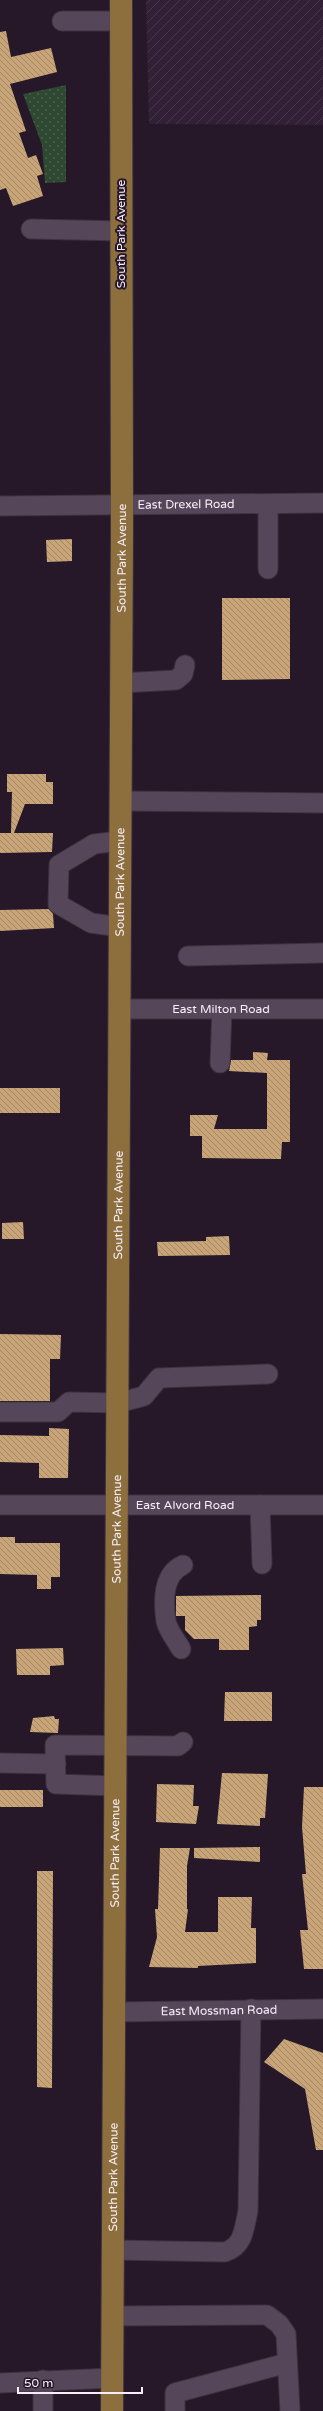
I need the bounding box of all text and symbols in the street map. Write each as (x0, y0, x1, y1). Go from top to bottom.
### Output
street label: South Park Avenue (114, 179, 128, 288)
street label: East Drexel Road (137, 497, 235, 512)
street label: South Park Avenue (115, 503, 129, 612)
street label: South Park Avenue (113, 827, 127, 936)
street label: East Milton Road (172, 1002, 270, 1016)
street label: South Park Avenue (111, 1150, 126, 1259)
street label: South Park Avenue (109, 1474, 124, 1583)
street label: East Alvord Road (136, 1498, 234, 1512)
street label: South Park Avenue (108, 1798, 122, 1907)
street label: East Mossman Road (161, 2003, 277, 2018)
street label: South Park Avenue (106, 2122, 121, 2231)
scale bar (18, 2369, 142, 2395)
text: 50 m (24, 2376, 53, 2390)

